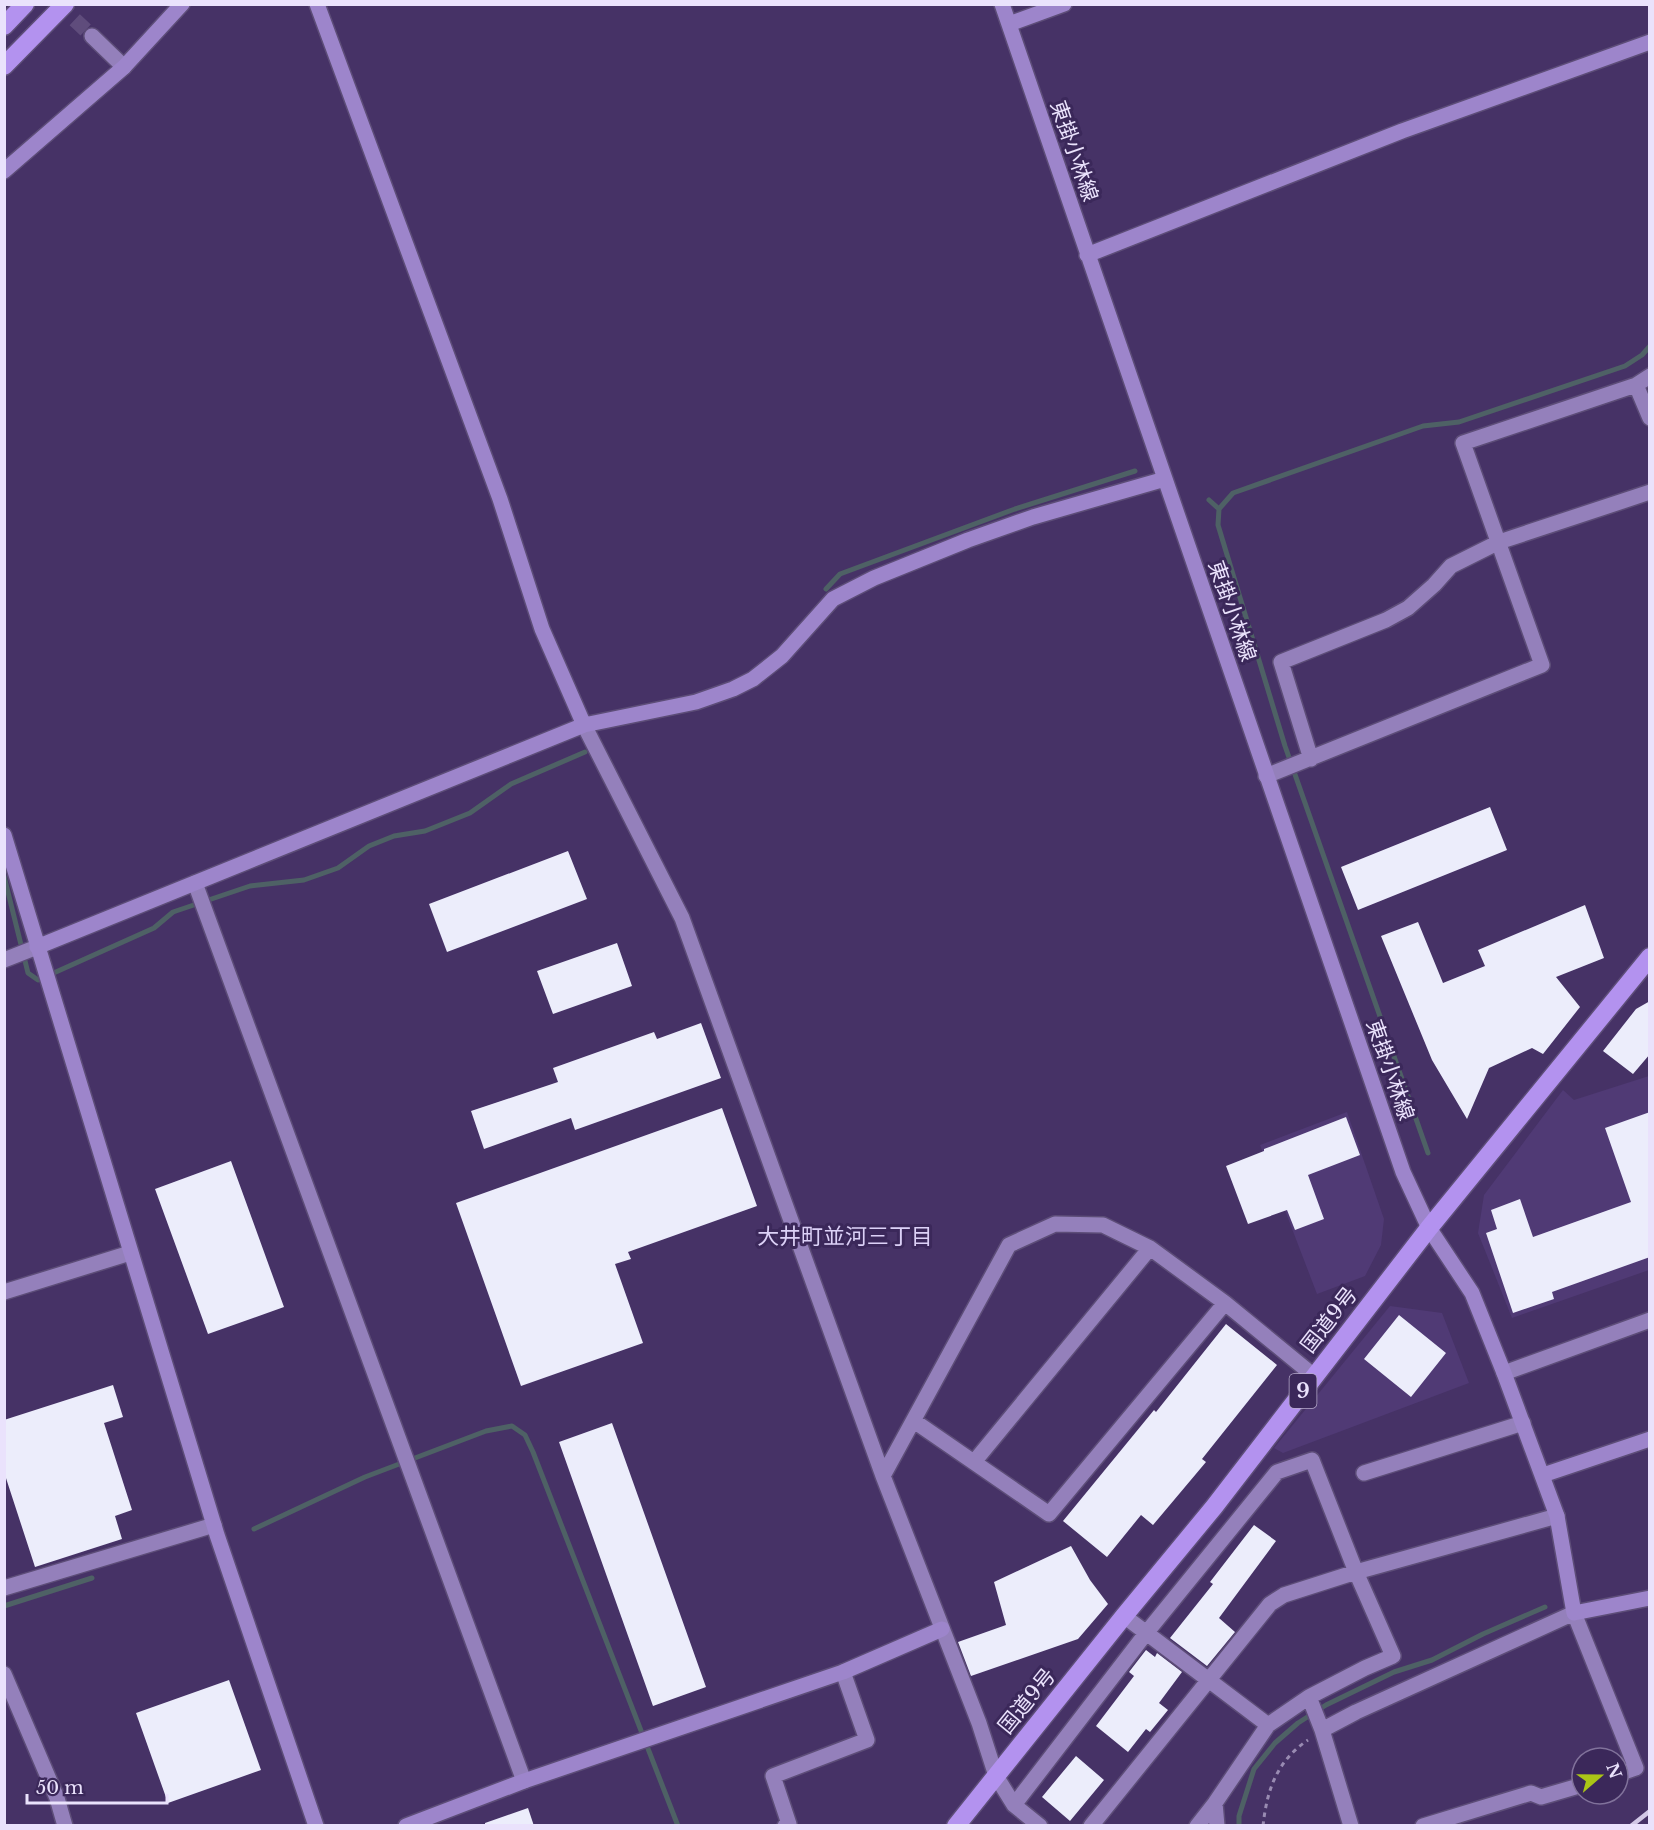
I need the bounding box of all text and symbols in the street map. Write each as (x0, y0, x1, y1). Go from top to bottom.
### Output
street label: 東掛小林線 (1045, 97, 1103, 205)
street label: 東掛小林線 (1203, 557, 1261, 665)
street label: 東掛小林線 (1361, 1016, 1419, 1124)
district label: 大井町並河三丁目 (757, 1223, 933, 1250)
street label: 国道9号 (1295, 1282, 1363, 1358)
road number: 9 (1290, 1374, 1316, 1408)
street label: 国道9号 (993, 1663, 1061, 1739)
north arrow (1570, 1746, 1630, 1806)
text: N (1602, 1760, 1626, 1781)
scale bar (27, 1767, 166, 1805)
text: 50 m (36, 1777, 84, 1799)

